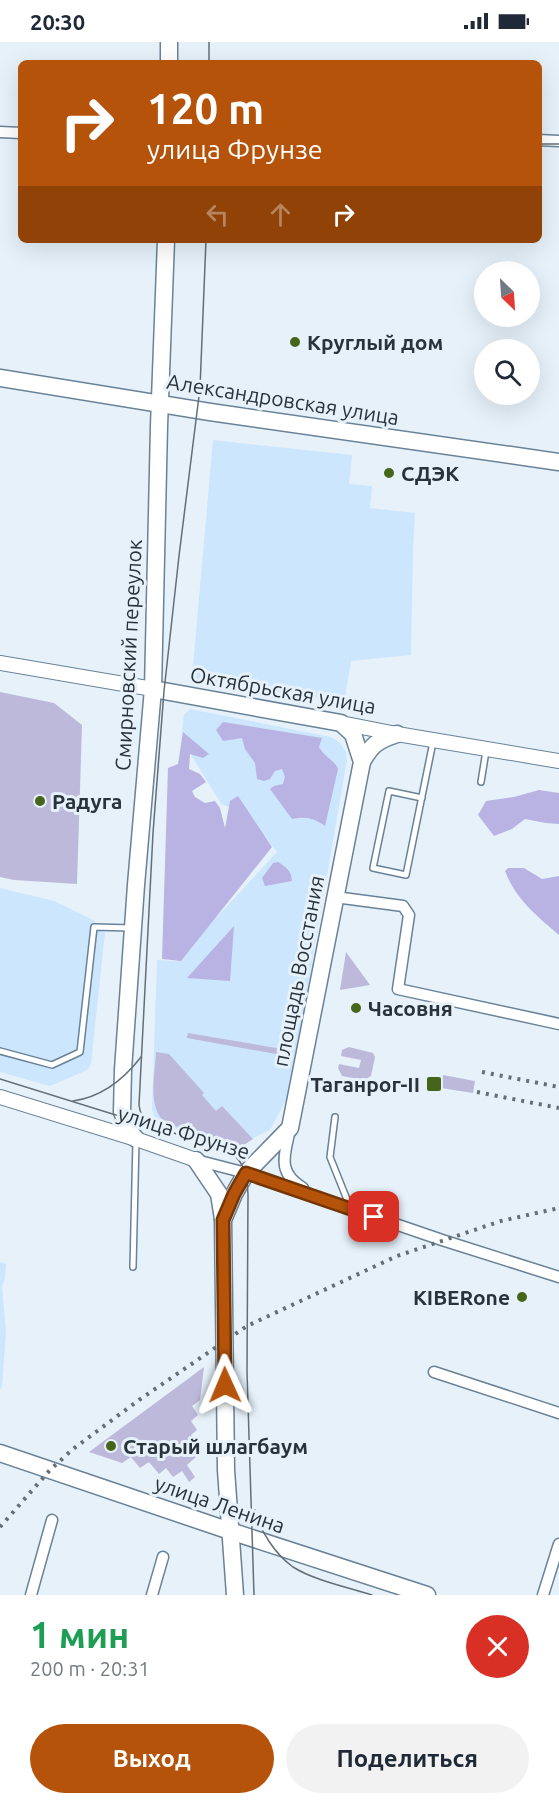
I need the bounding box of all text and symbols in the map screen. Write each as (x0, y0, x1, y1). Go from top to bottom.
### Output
text: 20:30 (30, 9, 85, 34)
icon: right (48, 84, 126, 162)
text: 120 m (147, 85, 264, 132)
text: улица Фрунзе (147, 134, 323, 164)
icon: left (201, 198, 234, 231)
icon: ahead (264, 198, 297, 231)
icon: right (327, 198, 360, 231)
north arrow (474, 261, 540, 327)
map controls (474, 261, 540, 405)
place label: Круглый дом (307, 330, 443, 354)
marker: Круглый дом (288, 335, 302, 349)
button: search (474, 339, 540, 405)
street label: Александровская улица (165, 369, 401, 429)
place label: СДЭК (401, 461, 459, 485)
marker: СДЭК (382, 466, 396, 480)
street label: Смирновский переулок (110, 538, 146, 771)
street label: Октябрьская улица (188, 662, 378, 718)
place label: Радуга (52, 789, 122, 813)
marker: Радуга (33, 794, 47, 808)
street label: площадь Восстания (268, 873, 328, 1069)
place label: Часовня (368, 996, 453, 1020)
marker: Часовня (349, 1001, 363, 1015)
place label: Таганрог-II (311, 1072, 420, 1096)
marker: Таганрог-II (425, 1075, 443, 1093)
street label: улица Фрунзе (115, 1101, 253, 1163)
pin (348, 1191, 399, 1242)
icon: arrive (357, 1200, 390, 1233)
place label: KIBERone (413, 1285, 510, 1309)
marker: KIBERone (515, 1290, 529, 1304)
position arrow (193, 1353, 257, 1417)
place label: Старый шлагбаум (123, 1434, 308, 1458)
marker: Старый шлагбаум (104, 1439, 118, 1453)
street label: улица Ленина (152, 1470, 288, 1538)
text: 1 мин (30, 1614, 129, 1655)
button: close (466, 1615, 529, 1678)
text: 200 m · 20:31 (30, 1657, 150, 1680)
button: Выход (30, 1724, 274, 1793)
button: Поделиться (286, 1724, 529, 1793)

